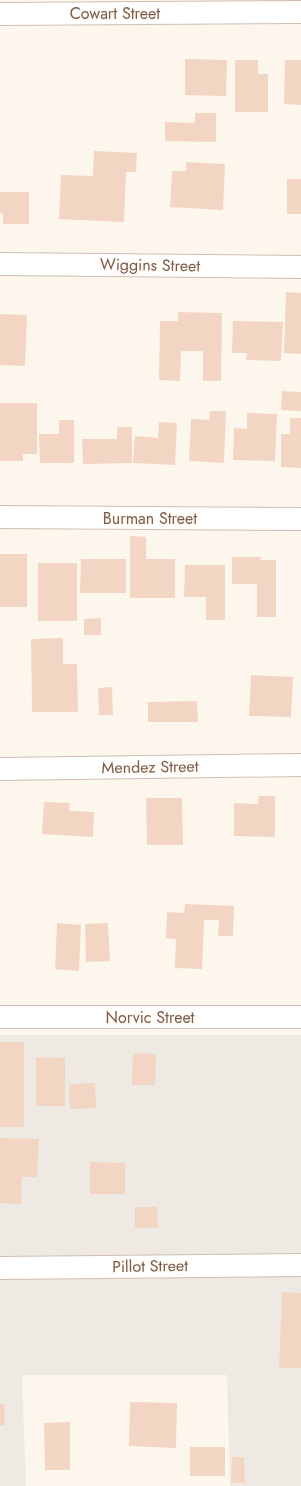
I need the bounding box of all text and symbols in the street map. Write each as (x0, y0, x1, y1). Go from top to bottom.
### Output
street label: Cowart Street (70, 2, 160, 25)
street label: Wiggins Street (100, 253, 200, 277)
street label: Burman Street (103, 507, 197, 530)
street label: Mendez Street (101, 755, 199, 779)
street label: Norvic Street (106, 1006, 195, 1029)
street label: Pillot Street (112, 1254, 188, 1278)

